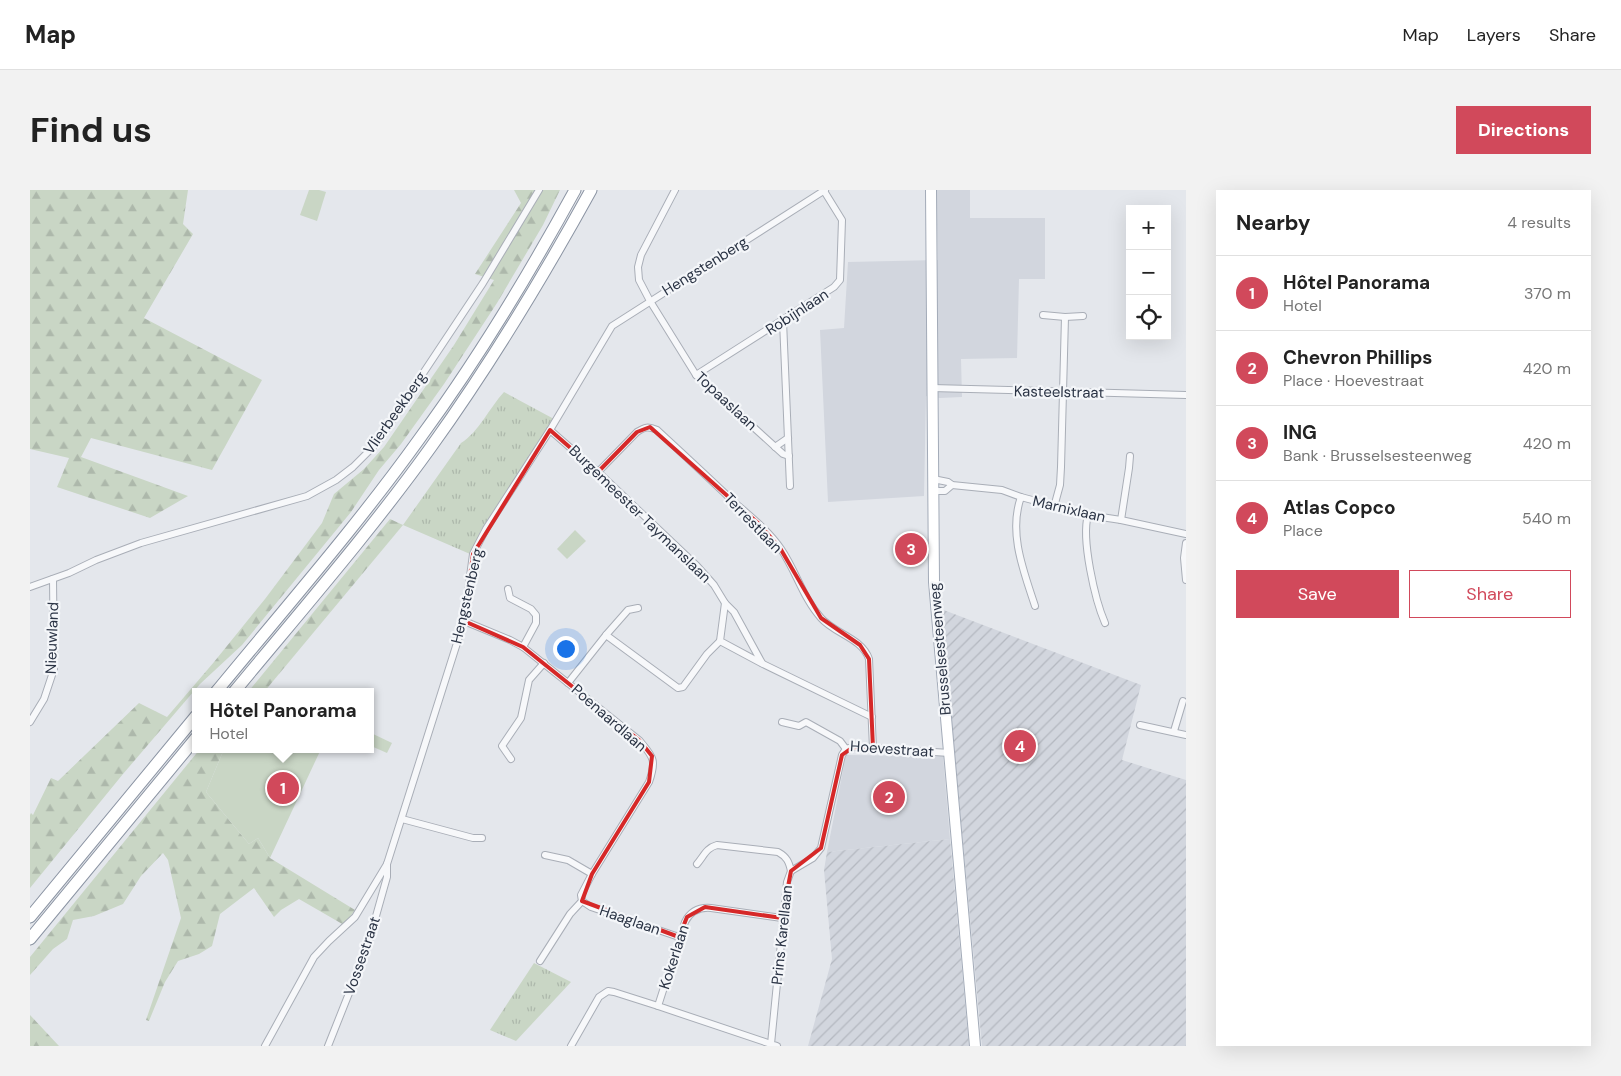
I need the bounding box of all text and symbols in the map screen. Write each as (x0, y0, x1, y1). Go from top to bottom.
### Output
text: Map (25, 19, 76, 50)
text: Map (1403, 23, 1439, 47)
text: Layers (1467, 23, 1521, 47)
text: Share (1549, 23, 1596, 47)
button: Directions (1456, 106, 1591, 154)
text: Find us (30, 107, 152, 153)
map controls (1126, 205, 1171, 340)
button: + (1126, 205, 1171, 250)
text: Nearby (1236, 209, 1310, 237)
text: 4 results (1507, 212, 1571, 233)
street label: Hengstenberg (658, 232, 752, 300)
button: − (1126, 250, 1171, 295)
text: Hôtel Panorama (1283, 270, 1430, 295)
text: 1 (1249, 283, 1255, 304)
text: 370 m (1524, 283, 1571, 304)
street label: Robijnlaan (762, 284, 832, 340)
button: locate (1126, 295, 1171, 340)
text: Hotel (1283, 295, 1322, 316)
text: Chevron Phillips (1283, 345, 1432, 370)
text: 2 (1247, 358, 1257, 379)
text: 420 m (1523, 358, 1571, 379)
street label: Topaaslaan (691, 367, 761, 435)
street label: Vlierbeekberg (359, 368, 431, 458)
text: Place · Hoevestraat (1283, 370, 1424, 391)
street label: Kasteelstraat (1014, 381, 1105, 403)
text: ING (1283, 420, 1317, 445)
text: 3 (1247, 433, 1257, 454)
text: 420 m (1523, 433, 1571, 454)
street label: Burgemeester Taymanslaan (565, 441, 715, 587)
text: Bank · Brusselsesteenweg (1283, 445, 1472, 466)
street label: Terrestlaan (719, 489, 787, 557)
street label: Marnixlaan (1031, 491, 1107, 527)
text: Atlas Copco (1283, 495, 1396, 520)
text: 4 (1247, 508, 1257, 529)
text: 540 m (1522, 508, 1571, 529)
text: Place (1283, 520, 1323, 541)
pin: 3 (895, 530, 927, 568)
street label: Hengstenberg (446, 546, 488, 646)
button: Save (1236, 570, 1399, 618)
button: Share (1409, 570, 1571, 618)
street label: Brusselsesteenweg (924, 582, 956, 716)
street label: Nieuwland (41, 602, 63, 674)
your location (553, 636, 579, 662)
street label: Poenaardlaan (567, 680, 651, 756)
popup (192, 688, 374, 753)
text: Hôtel Panorama (209, 698, 357, 723)
text: Hotel (209, 723, 248, 744)
pin: 4 (1004, 727, 1036, 765)
street label: Hoevestraat (849, 736, 935, 762)
pin: 1 (267, 769, 299, 807)
pin: 2 (873, 778, 905, 816)
street label: Prins Karellaan (767, 884, 797, 986)
street label: Haaglaan (597, 900, 663, 940)
street label: Vossestraat (339, 914, 385, 998)
street label: Kokerlaan (654, 922, 694, 992)

